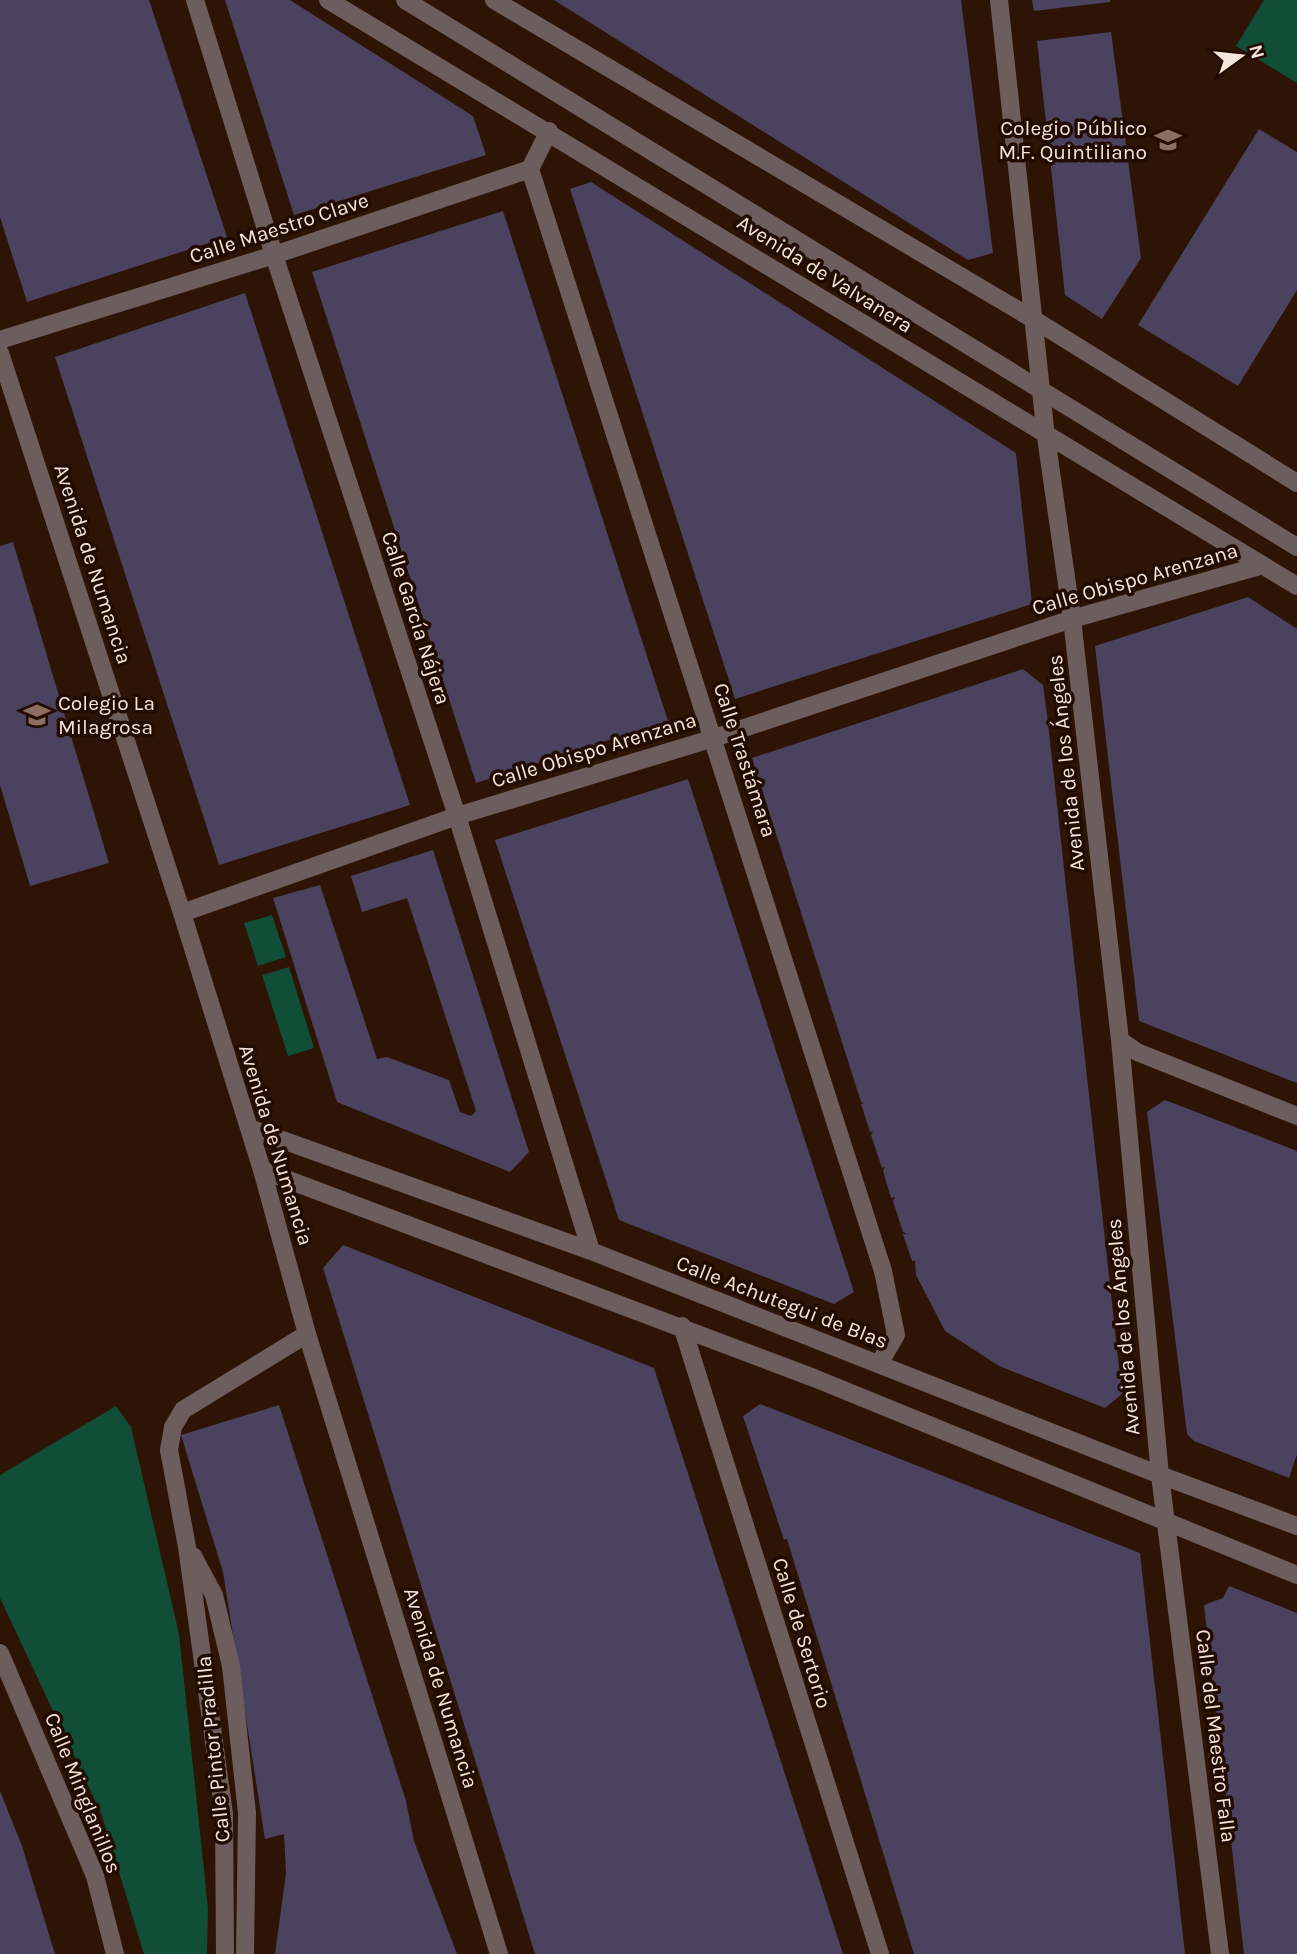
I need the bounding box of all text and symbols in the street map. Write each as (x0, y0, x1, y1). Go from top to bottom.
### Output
north arrow (1206, 21, 1276, 91)
text: N (1244, 42, 1269, 61)
place label: Colegio Público M.F. Quintiliano (998, 116, 1147, 164)
school or university icon: Colegio Público M.F. Quintiliano (1153, 125, 1183, 155)
street label: Calle Maestro Clave (186, 188, 372, 268)
street label: Avenida de Valvanera (733, 210, 917, 338)
street label: Avenida de Numancia (49, 461, 137, 667)
street label: Calle García Nájera (377, 528, 455, 708)
street label: Calle Obispo Arenzana (1029, 538, 1241, 620)
street label: Avenida de los Ángeles (1043, 654, 1089, 872)
street label: Calle Trastámara (709, 680, 781, 840)
place label: Colegio La Milagrosa (58, 691, 155, 739)
school or university icon: Colegio La Milagrosa (22, 700, 52, 730)
street label: Calle Obispo Arenzana (489, 707, 699, 793)
street label: Avenida de Numancia (234, 1042, 318, 1248)
street label: Avenida de los Ángeles (1102, 1218, 1144, 1436)
street label: Calle Achutegui de Blas (673, 1251, 891, 1353)
street label: Calle de Sertorio (768, 1555, 836, 1711)
street label: Avenida de Numancia (399, 1585, 483, 1791)
street label: Calle del Maestro Falla (1191, 1628, 1241, 1844)
street label: Calle Pintor Pradilla (191, 1655, 235, 1843)
street label: Calle Minglanillos (40, 1709, 126, 1877)

